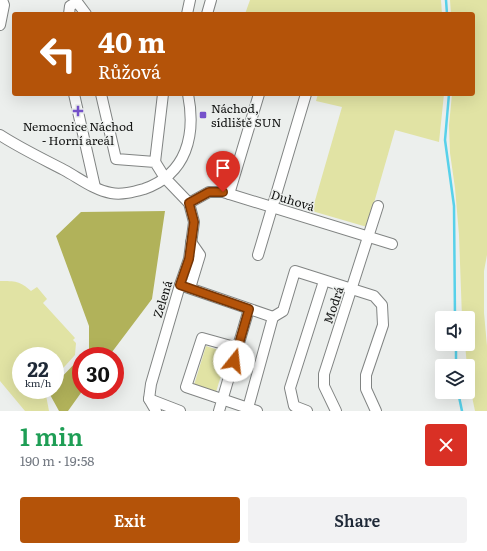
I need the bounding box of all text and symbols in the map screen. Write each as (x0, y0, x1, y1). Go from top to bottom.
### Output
text: 40 m (98, 20, 166, 62)
icon: left (32, 28, 84, 80)
text: Růžová (98, 58, 161, 85)
place label: Náchod, sídliště SUN (211, 99, 281, 131)
marker: Nemocnice Náchod - Horní areál (72, 105, 84, 117)
marker: Náchod, sídliště SUN (198, 110, 208, 120)
place label: Nemocnice Náchod - Horní areál (23, 117, 134, 149)
pin (206, 151, 240, 192)
icon: arrive (212, 157, 234, 179)
street label: Duhová (269, 185, 318, 215)
street label: Zelená (148, 278, 176, 320)
street label: Modrá (319, 284, 348, 326)
map controls (435, 311, 475, 399)
button: sound (435, 311, 475, 351)
position arrow (213, 340, 255, 382)
speed limit sign: 30 (72, 347, 124, 399)
text: 22 (27, 353, 49, 383)
button: layers (435, 359, 475, 399)
text: km/h (25, 375, 51, 390)
text: 1 min (20, 418, 83, 453)
button: close (425, 424, 467, 466)
text: 190 m · 19:58 (20, 451, 95, 470)
button: Exit (20, 497, 240, 543)
button: Share (248, 497, 467, 543)

